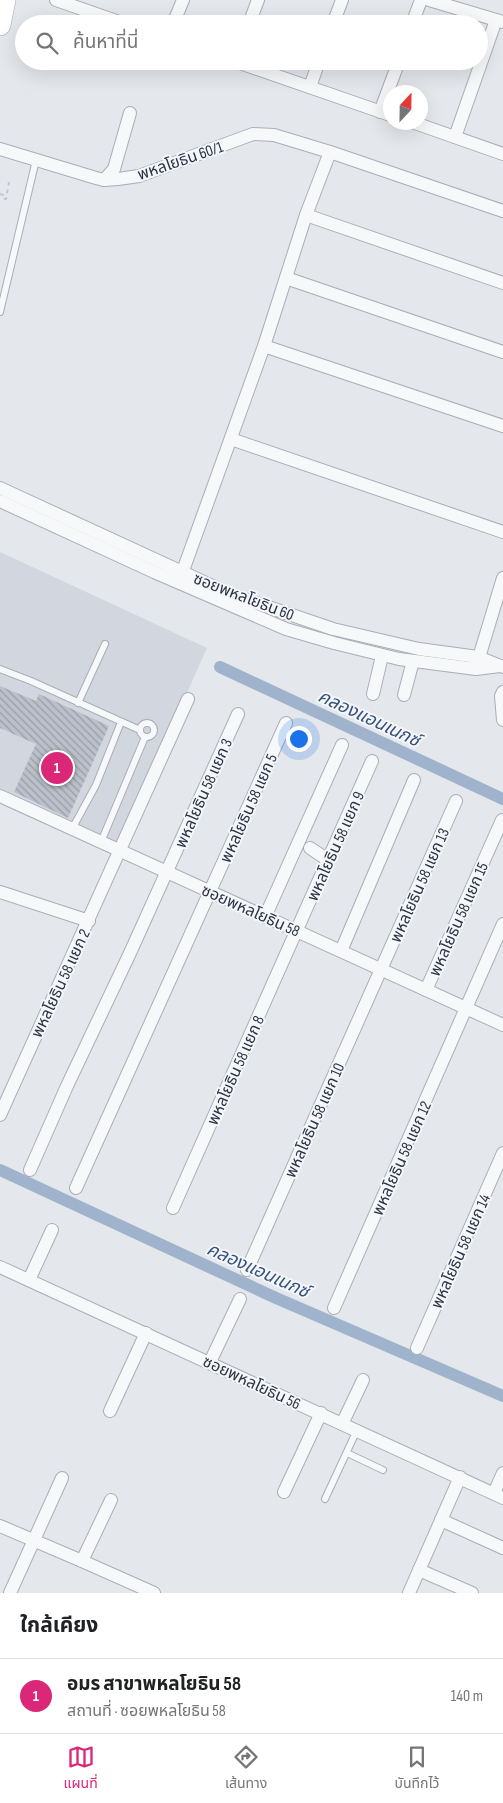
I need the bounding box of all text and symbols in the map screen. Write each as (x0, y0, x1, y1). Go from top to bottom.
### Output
search box (15, 15, 488, 70)
icon: search (33, 29, 61, 57)
text: ค้นหาที่นี่ (73, 31, 138, 54)
north arrow (383, 85, 428, 130)
street label: พหลโยธิน 60/1 (135, 138, 226, 185)
street label: ซอยพหลโยธิน 60 (190, 569, 297, 625)
water label: คลองแอนเนกซ์ (315, 686, 426, 753)
your location (286, 726, 312, 752)
street label: พหลโยธิน 58 แยก 3 (172, 736, 237, 851)
pin: 1 (41, 749, 73, 787)
street label: พหลโยธิน 58 แยก 5 (217, 751, 282, 866)
street label: พหลโยธิน 58 แยก 9 (304, 789, 369, 904)
street label: พหลโยธิน 58 แยก 13 (387, 825, 454, 946)
street label: พหลโยธิน 58 แยก 15 (426, 860, 493, 980)
street label: ซอยพหลโยธิน 58 (198, 881, 303, 942)
street label: พหลโยธิน 58 แยก 2 (28, 926, 95, 1041)
street label: พหลโยธิน 58 แยก 8 (204, 1013, 269, 1128)
street label: พหลโยธิน 58 แยก 10 (282, 1060, 349, 1181)
street label: พหลโยธิน 58 แยก 12 (369, 1098, 436, 1219)
street label: พหลโยธิน 58 แยก 14 (428, 1191, 495, 1312)
water label: คลองแอนเนกซ์ (203, 1239, 315, 1304)
street label: ซอยพหลโยธิน 56 (199, 1352, 303, 1414)
text: ใกล้เคียง (20, 1613, 98, 1638)
text: อมร สาขาพหลโยธิน 58 (67, 1673, 241, 1696)
text: 1 (33, 1687, 39, 1706)
text: 140 m (451, 1687, 483, 1706)
text: สถานที่ · ซอยพหลโยธิน 58 (67, 1702, 226, 1721)
tab: แผนที่ (64, 1743, 98, 1794)
tab: เส้นทาง (225, 1743, 267, 1794)
tab: บันทึกไว้ (394, 1743, 439, 1794)

